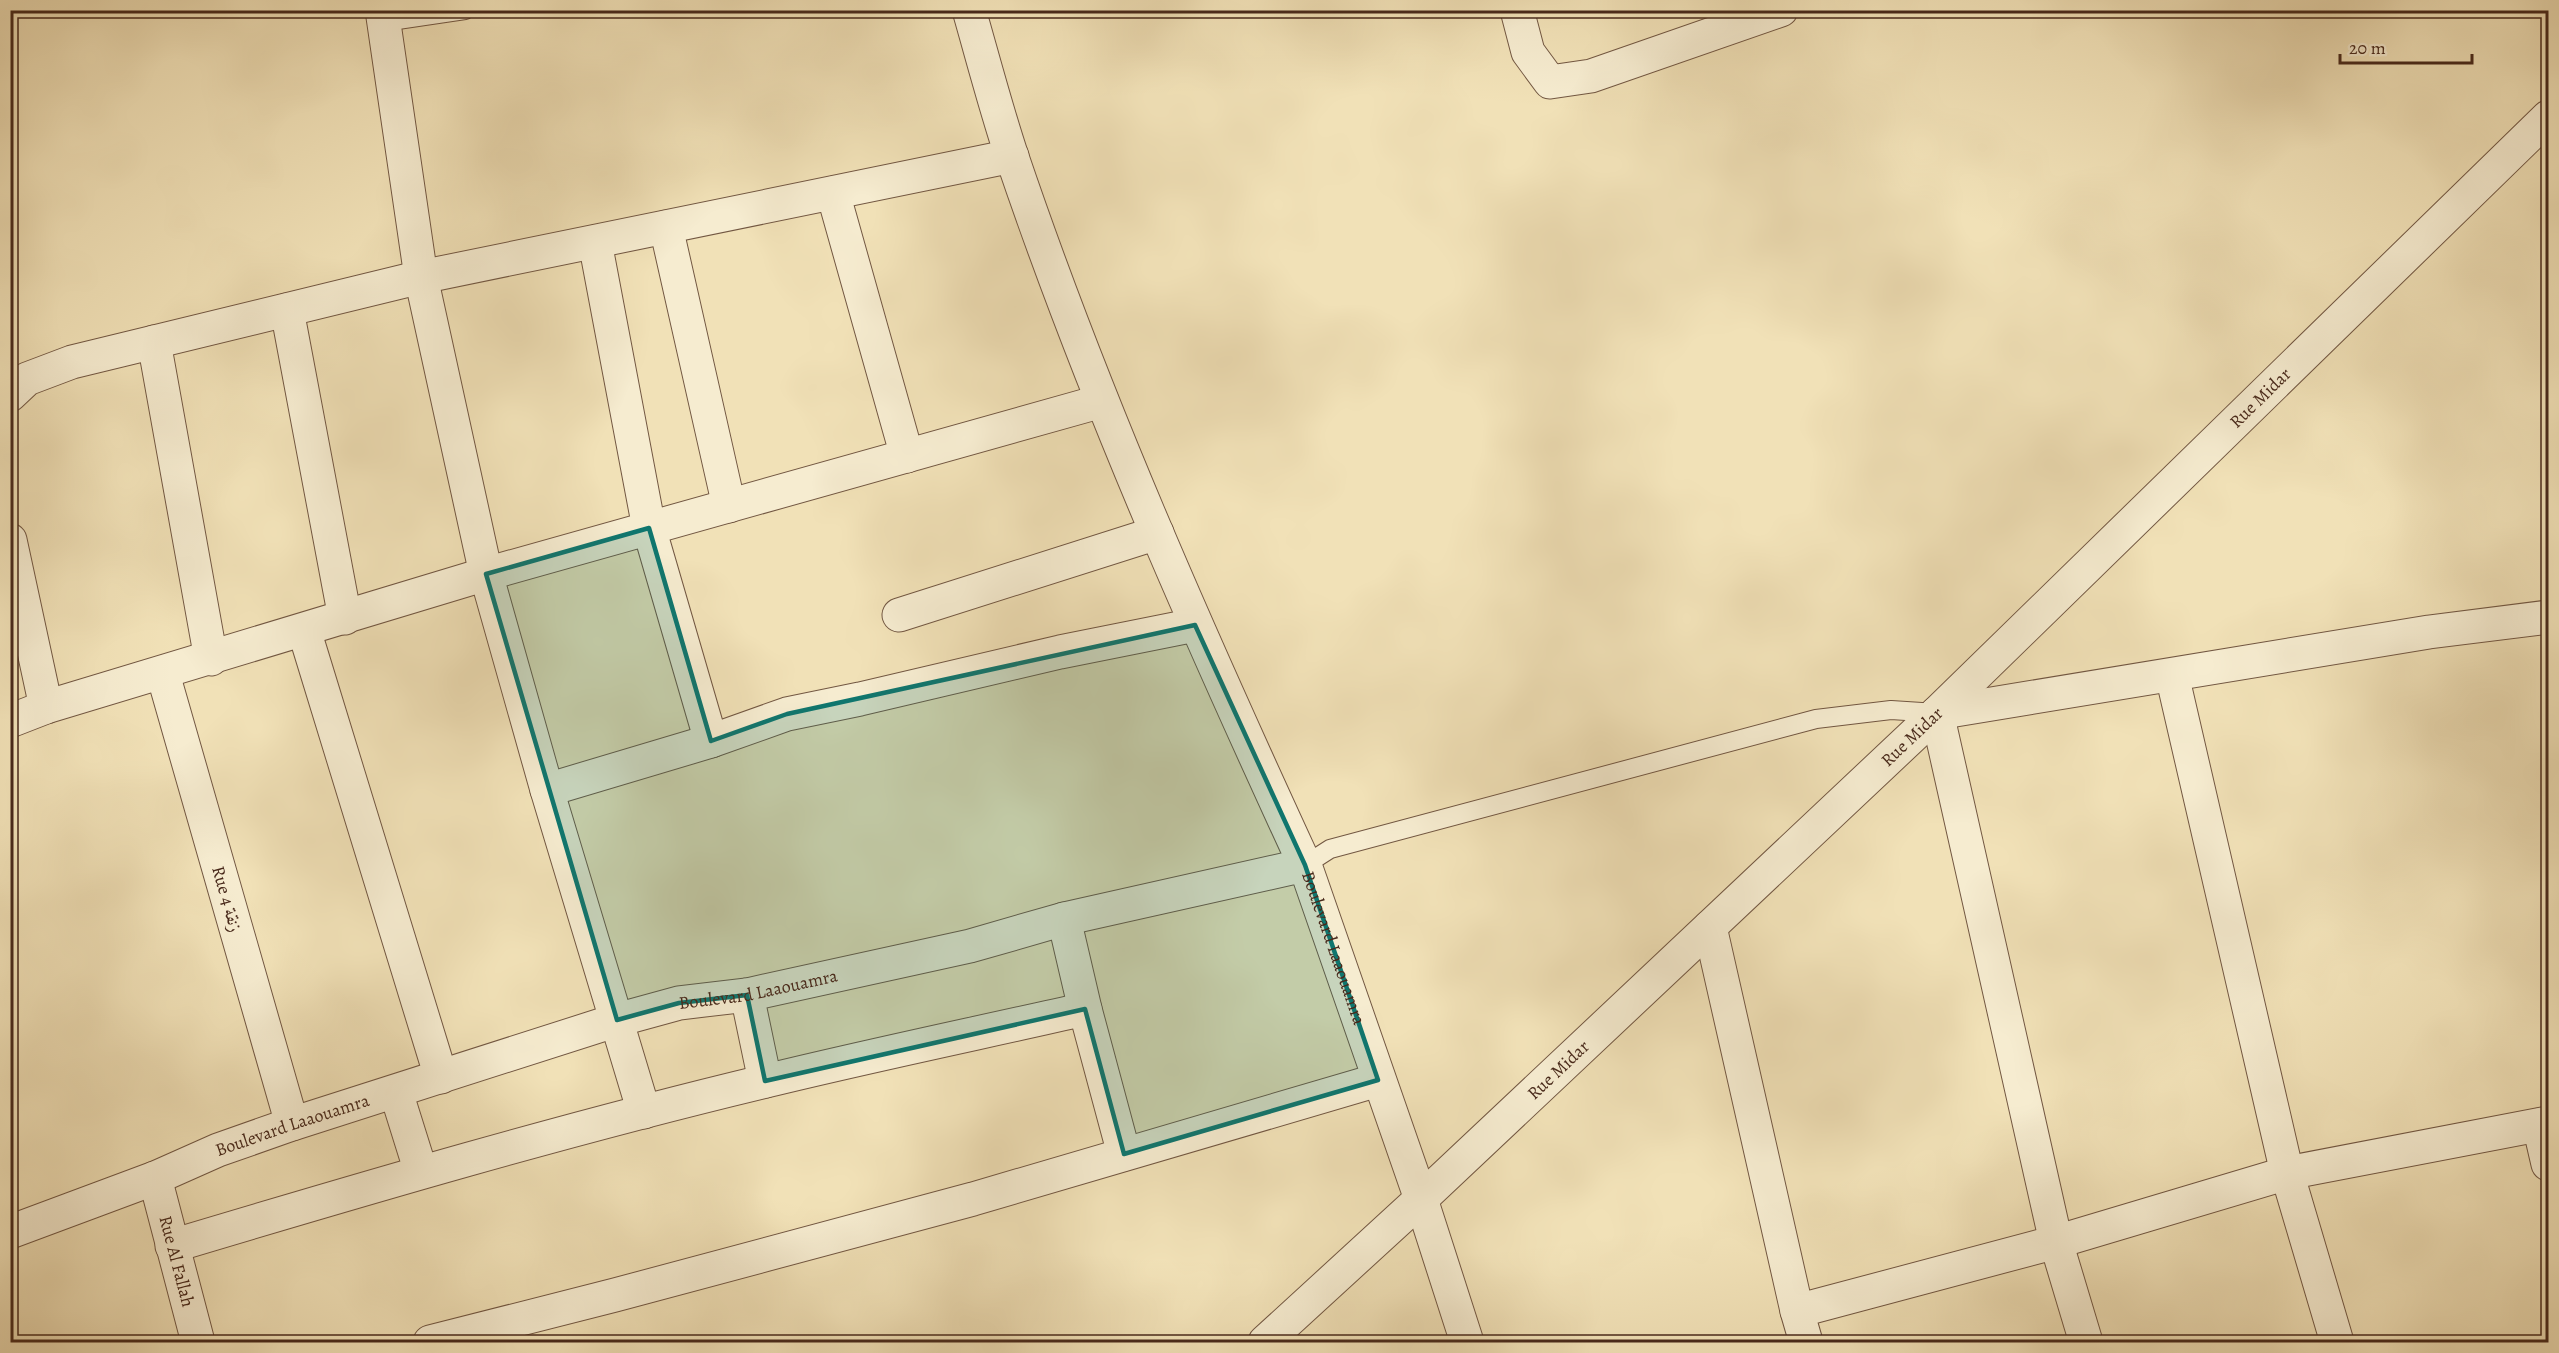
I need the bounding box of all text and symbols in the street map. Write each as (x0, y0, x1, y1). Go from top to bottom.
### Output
scale bar (2340, 27, 2472, 65)
text: 20 m (2349, 36, 2386, 60)
street label: Rue Midar (2224, 362, 2296, 433)
street label: Rue Midar (1876, 702, 1948, 772)
street label: Rue 4 زنقة (206, 863, 248, 935)
street label: Boulevard Laaouamra (1296, 868, 1372, 1029)
street label: Boulevard Laaouamra (677, 963, 840, 1015)
street label: Rue Midar (1522, 1035, 1594, 1105)
street label: Boulevard Laaouamra (212, 1088, 373, 1162)
street label: Rue Al Fallah (153, 1213, 200, 1310)

